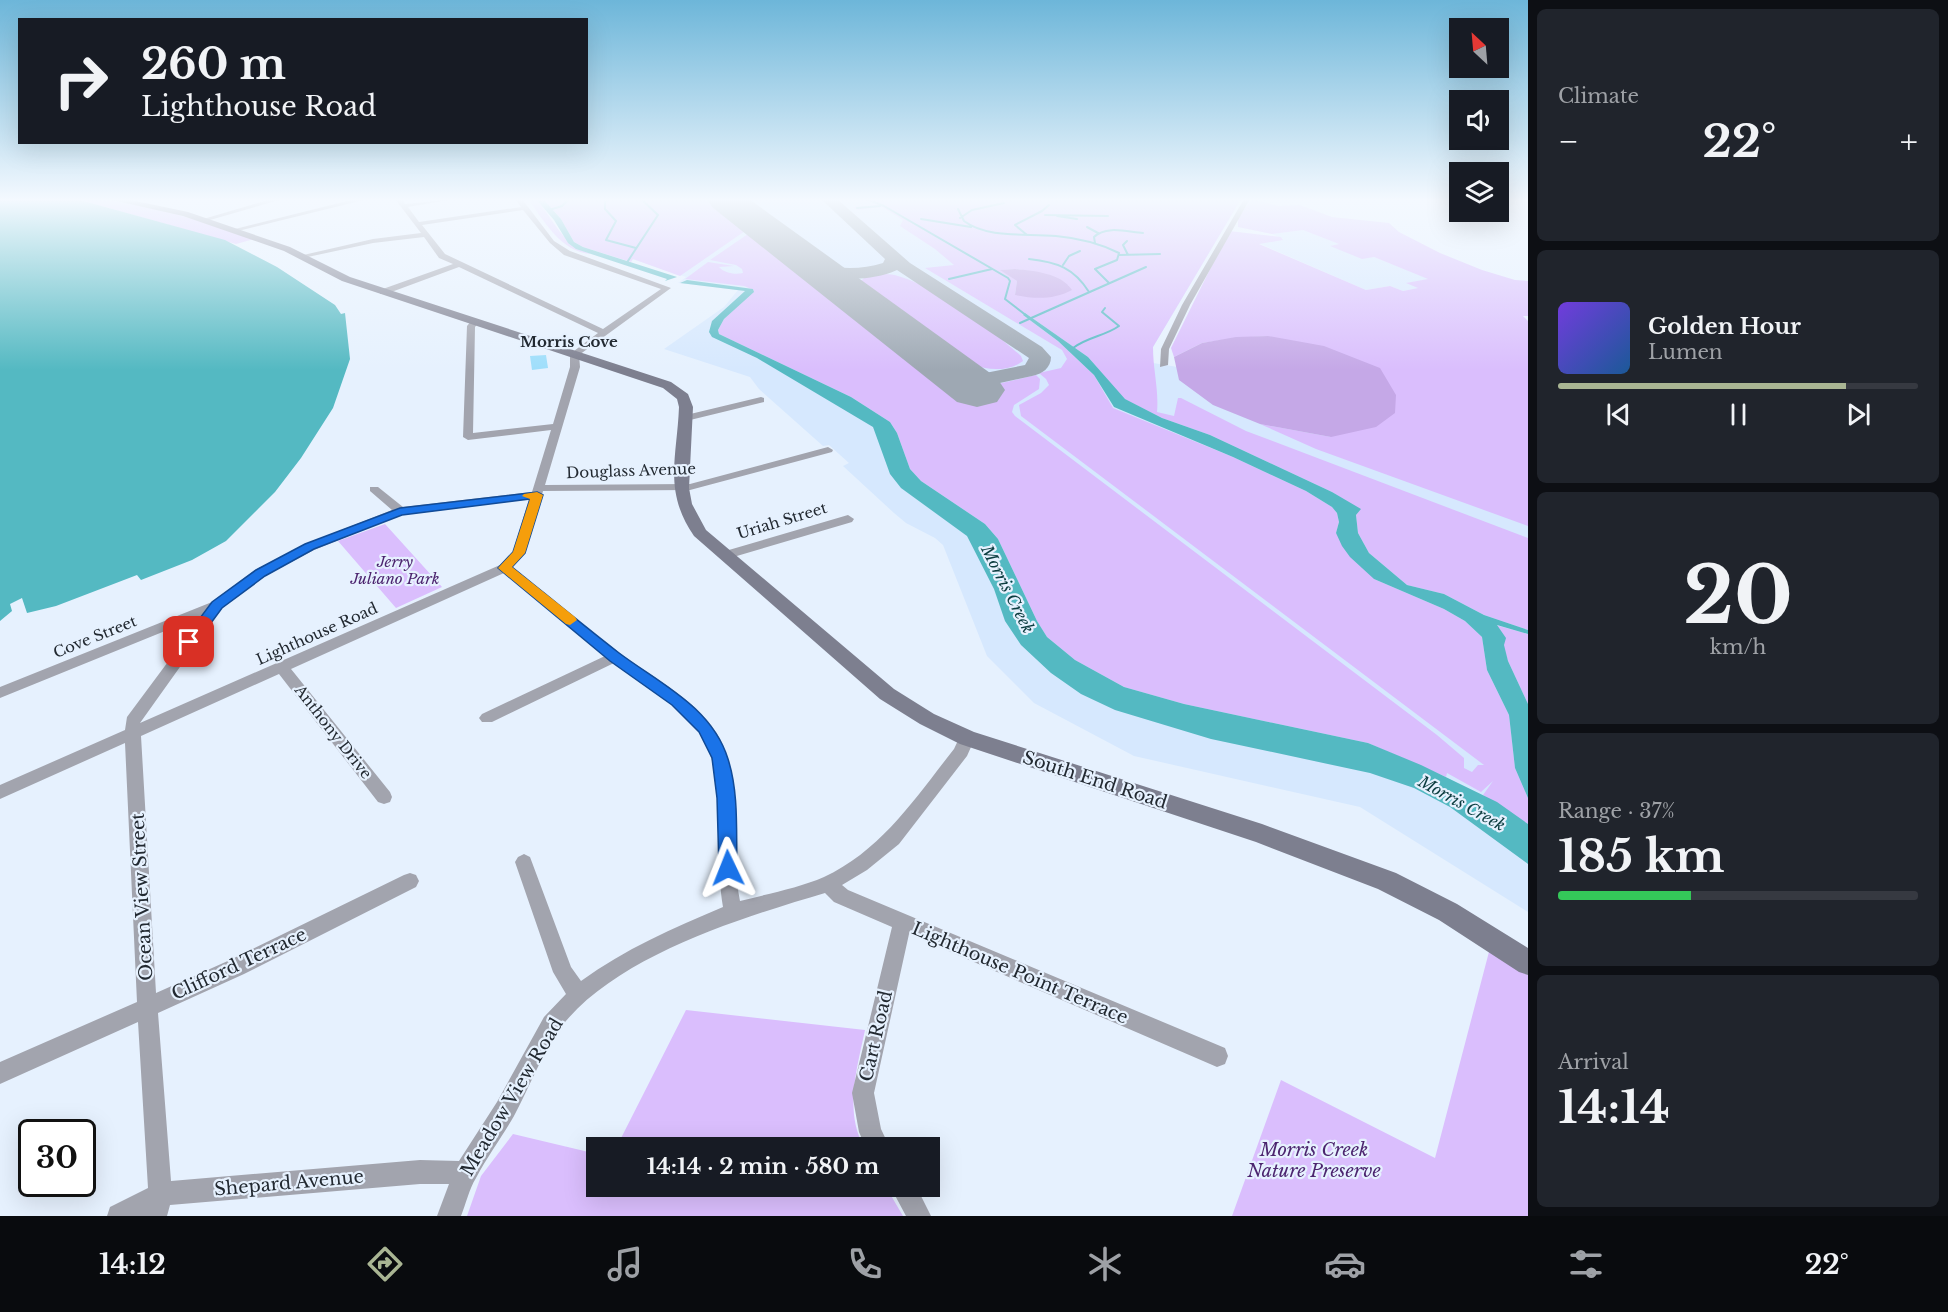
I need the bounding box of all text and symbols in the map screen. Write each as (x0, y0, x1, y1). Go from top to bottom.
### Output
north arrow (1449, 18, 1509, 78)
map controls (1449, 18, 1509, 222)
text: 260 m (141, 38, 286, 90)
icon: right (42, 42, 120, 120)
text: Climate (1558, 84, 1639, 108)
text: Lighthouse Road (141, 90, 376, 123)
button: sound (1449, 90, 1509, 150)
text: 22° (1703, 113, 1776, 169)
text: − (1558, 121, 1579, 162)
text: + (1900, 121, 1918, 162)
button: layers (1449, 162, 1509, 222)
text: Golden Hour (1648, 313, 1801, 340)
district label: Morris Cove (520, 332, 618, 351)
text: Lumen (1648, 340, 1723, 364)
icon: previous (1602, 398, 1635, 431)
icon: pause (1722, 398, 1755, 431)
icon: next (1842, 398, 1875, 431)
street label: Douglass Avenue (566, 459, 696, 482)
street label: Uriah Street (735, 498, 829, 543)
water label: Morris Creek (977, 541, 1039, 636)
text: 20 (1683, 547, 1793, 644)
park label: Jerry Juliano Park (349, 552, 440, 588)
street label: Lighthouse Road (253, 598, 380, 669)
street label: Cove Street (50, 611, 140, 662)
pin (163, 616, 214, 667)
icon: arrive (172, 625, 205, 658)
text: km/h (1710, 635, 1766, 659)
street label: Anthony Drive (290, 680, 376, 782)
street label: South End Road (1020, 746, 1170, 814)
water label: Morris Creek (1414, 770, 1509, 835)
text: Range · 37% (1558, 799, 1675, 823)
street label: Ocean View Street (127, 812, 157, 982)
text: 185 km (1558, 828, 1725, 884)
position arrow (696, 836, 760, 900)
street label: Lighthouse Point Terrace (909, 917, 1131, 1029)
street label: Clifford Terrace (168, 923, 310, 1005)
street label: Cart Road (855, 988, 897, 1084)
street label: Meadow View Road (456, 1014, 568, 1180)
text: Arrival (1558, 1050, 1629, 1074)
text: 14:14 (1558, 1079, 1670, 1135)
speed limit sign: 30 (18, 1119, 96, 1197)
park label: Morris Creek Nature Preserve (1246, 1139, 1381, 1182)
text: 14:14 · 2 min · 580 m (647, 1153, 879, 1180)
street label: Shepard Avenue (213, 1166, 365, 1200)
icon: directions (364, 1243, 406, 1285)
icon: music (604, 1243, 646, 1285)
icon: phone (844, 1243, 886, 1285)
icon: climate (1084, 1243, 1126, 1285)
icon: car (1324, 1243, 1366, 1285)
icon: filters (1565, 1243, 1607, 1285)
text: 14:12 (99, 1248, 166, 1281)
text: 22° (1805, 1248, 1849, 1281)

